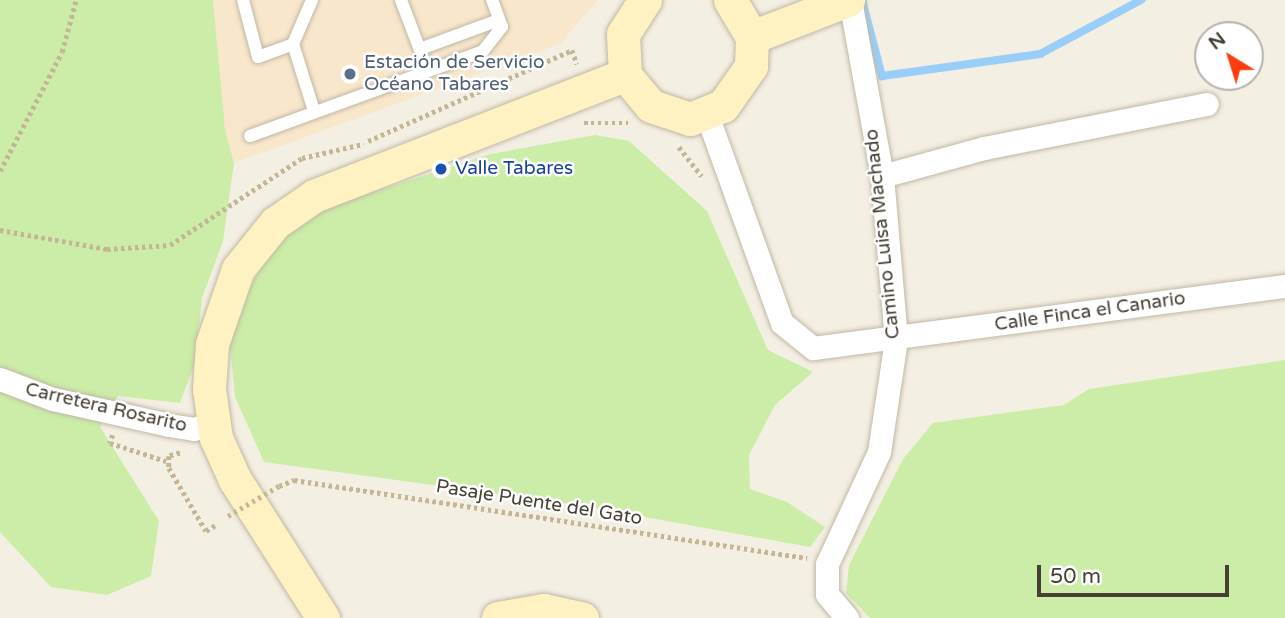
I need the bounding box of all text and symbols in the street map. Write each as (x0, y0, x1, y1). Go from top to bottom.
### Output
north arrow (1194, 21, 1264, 91)
text: N (1205, 28, 1230, 54)
place label: Estación de Servicio Océano Tabares (364, 52, 545, 96)
marker: Estación de Servicio Océano Tabares (342, 66, 358, 82)
street label: Camino Luisa Machado (861, 128, 905, 340)
place label: Valle Tabares (455, 158, 573, 180)
marker: Valle Tabares (433, 161, 449, 177)
street label: Calle Finca el Canario (993, 287, 1187, 337)
street label: Carretera Rosarito (23, 378, 189, 438)
street label: Pasaje Puente del Gato (434, 475, 644, 531)
scale bar (1040, 552, 1232, 596)
text: 50 m (1050, 564, 1101, 589)

